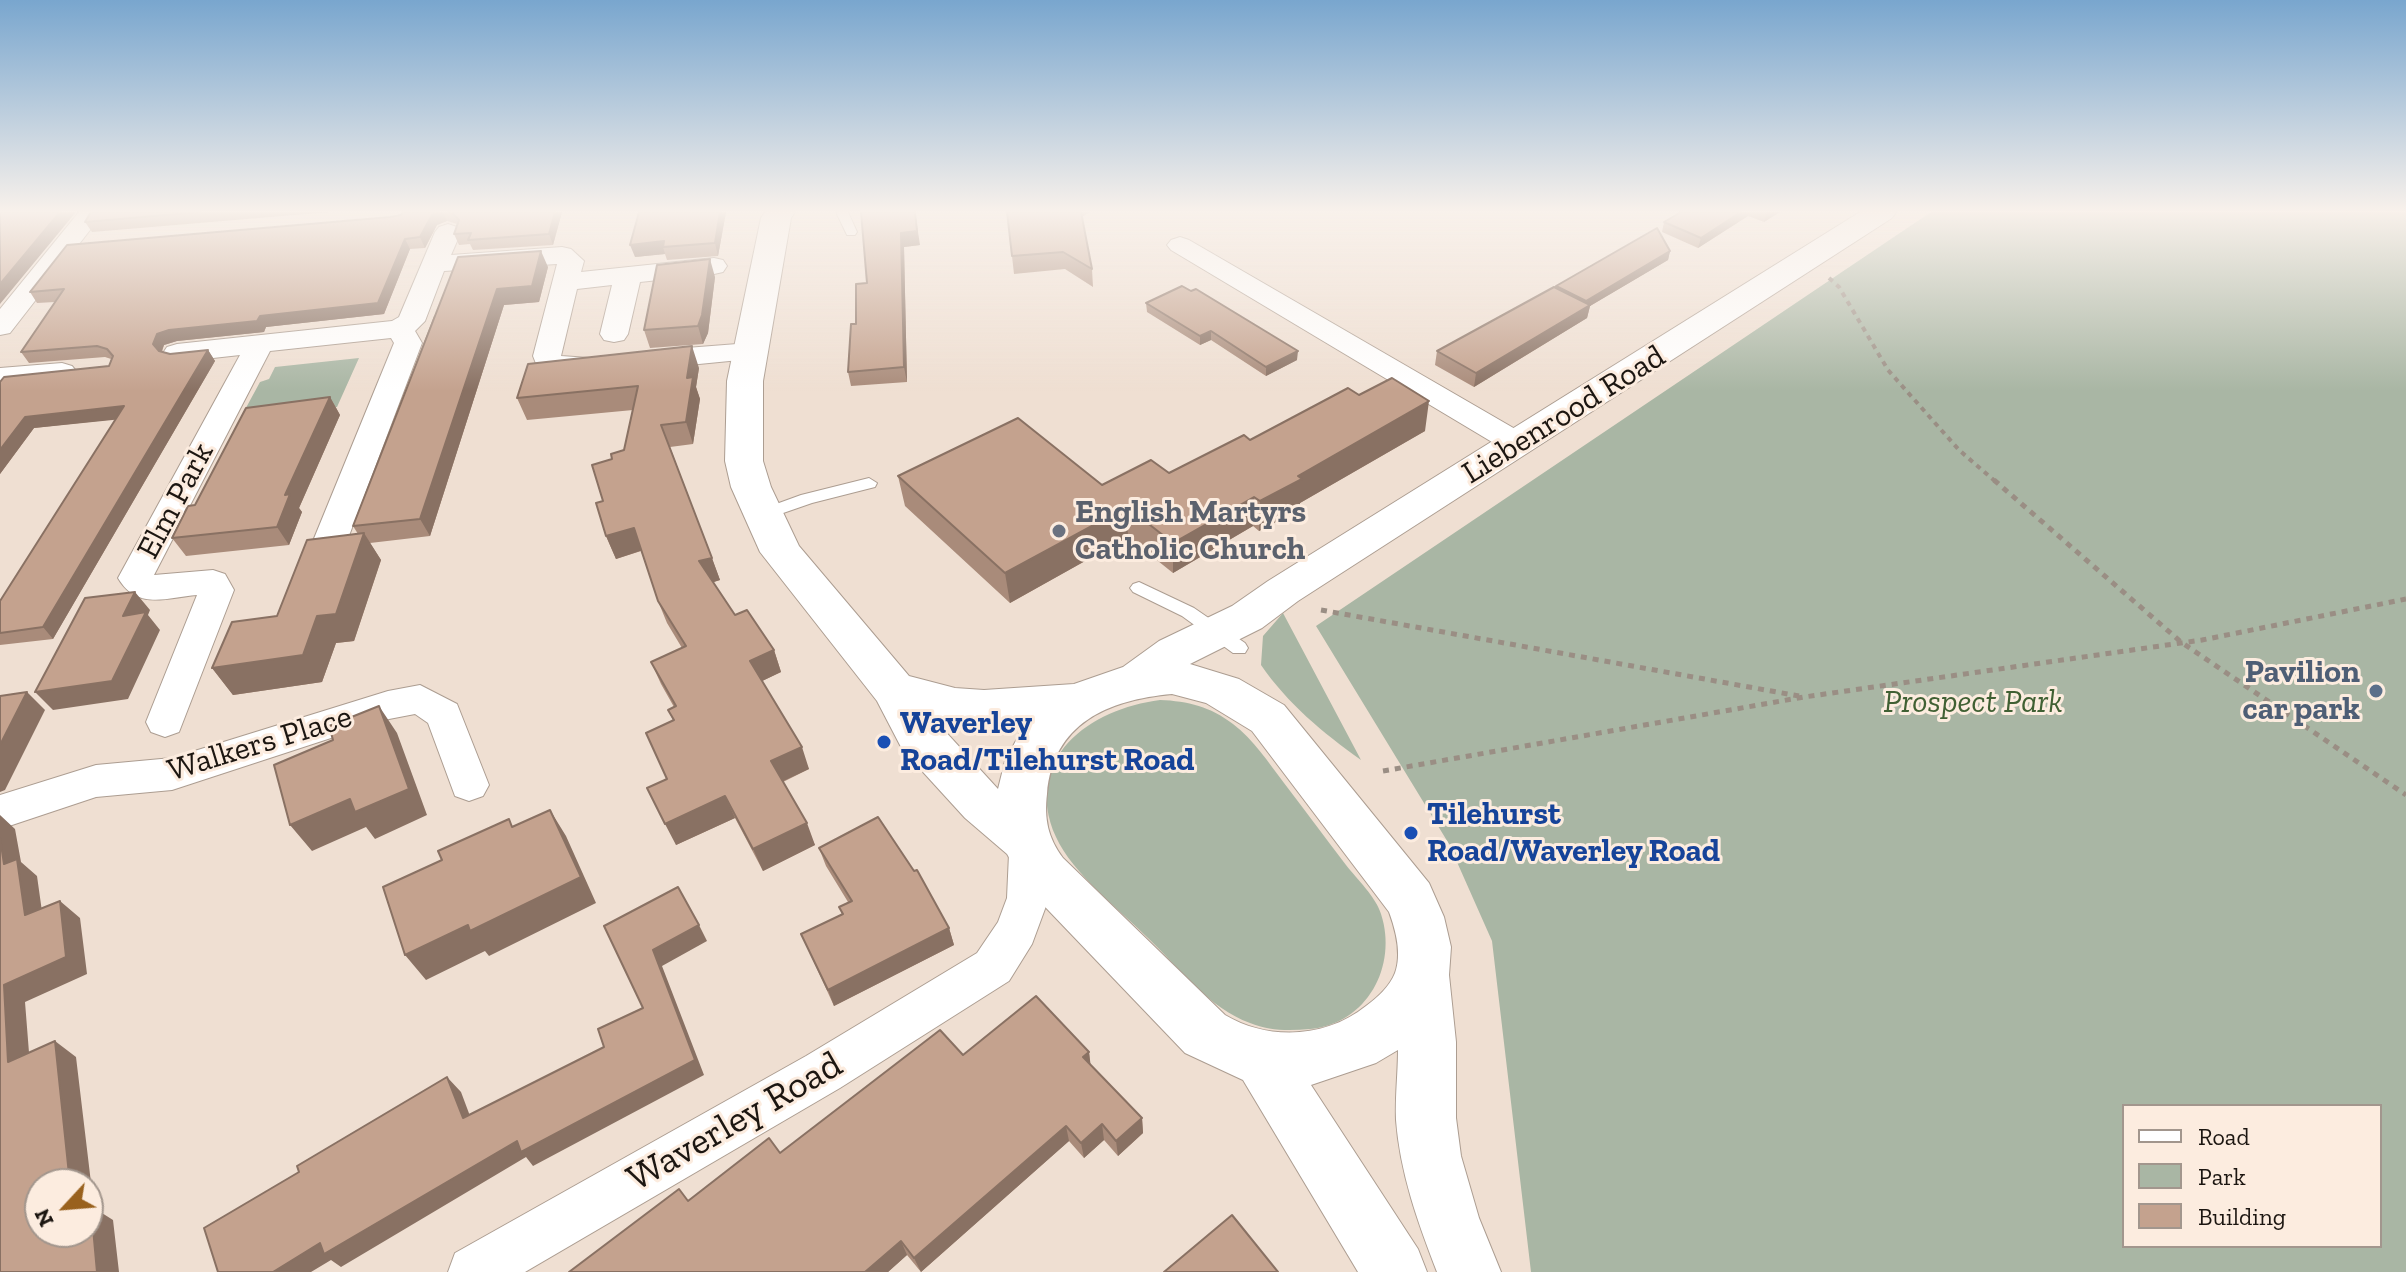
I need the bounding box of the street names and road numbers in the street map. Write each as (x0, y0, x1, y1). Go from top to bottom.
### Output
street label: Liebenrood Road (1456, 337, 1672, 493)
street label: Elm Park (130, 436, 222, 566)
street label: Walkers Place (163, 698, 357, 790)
street label: Waverley Road (619, 1042, 851, 1202)

